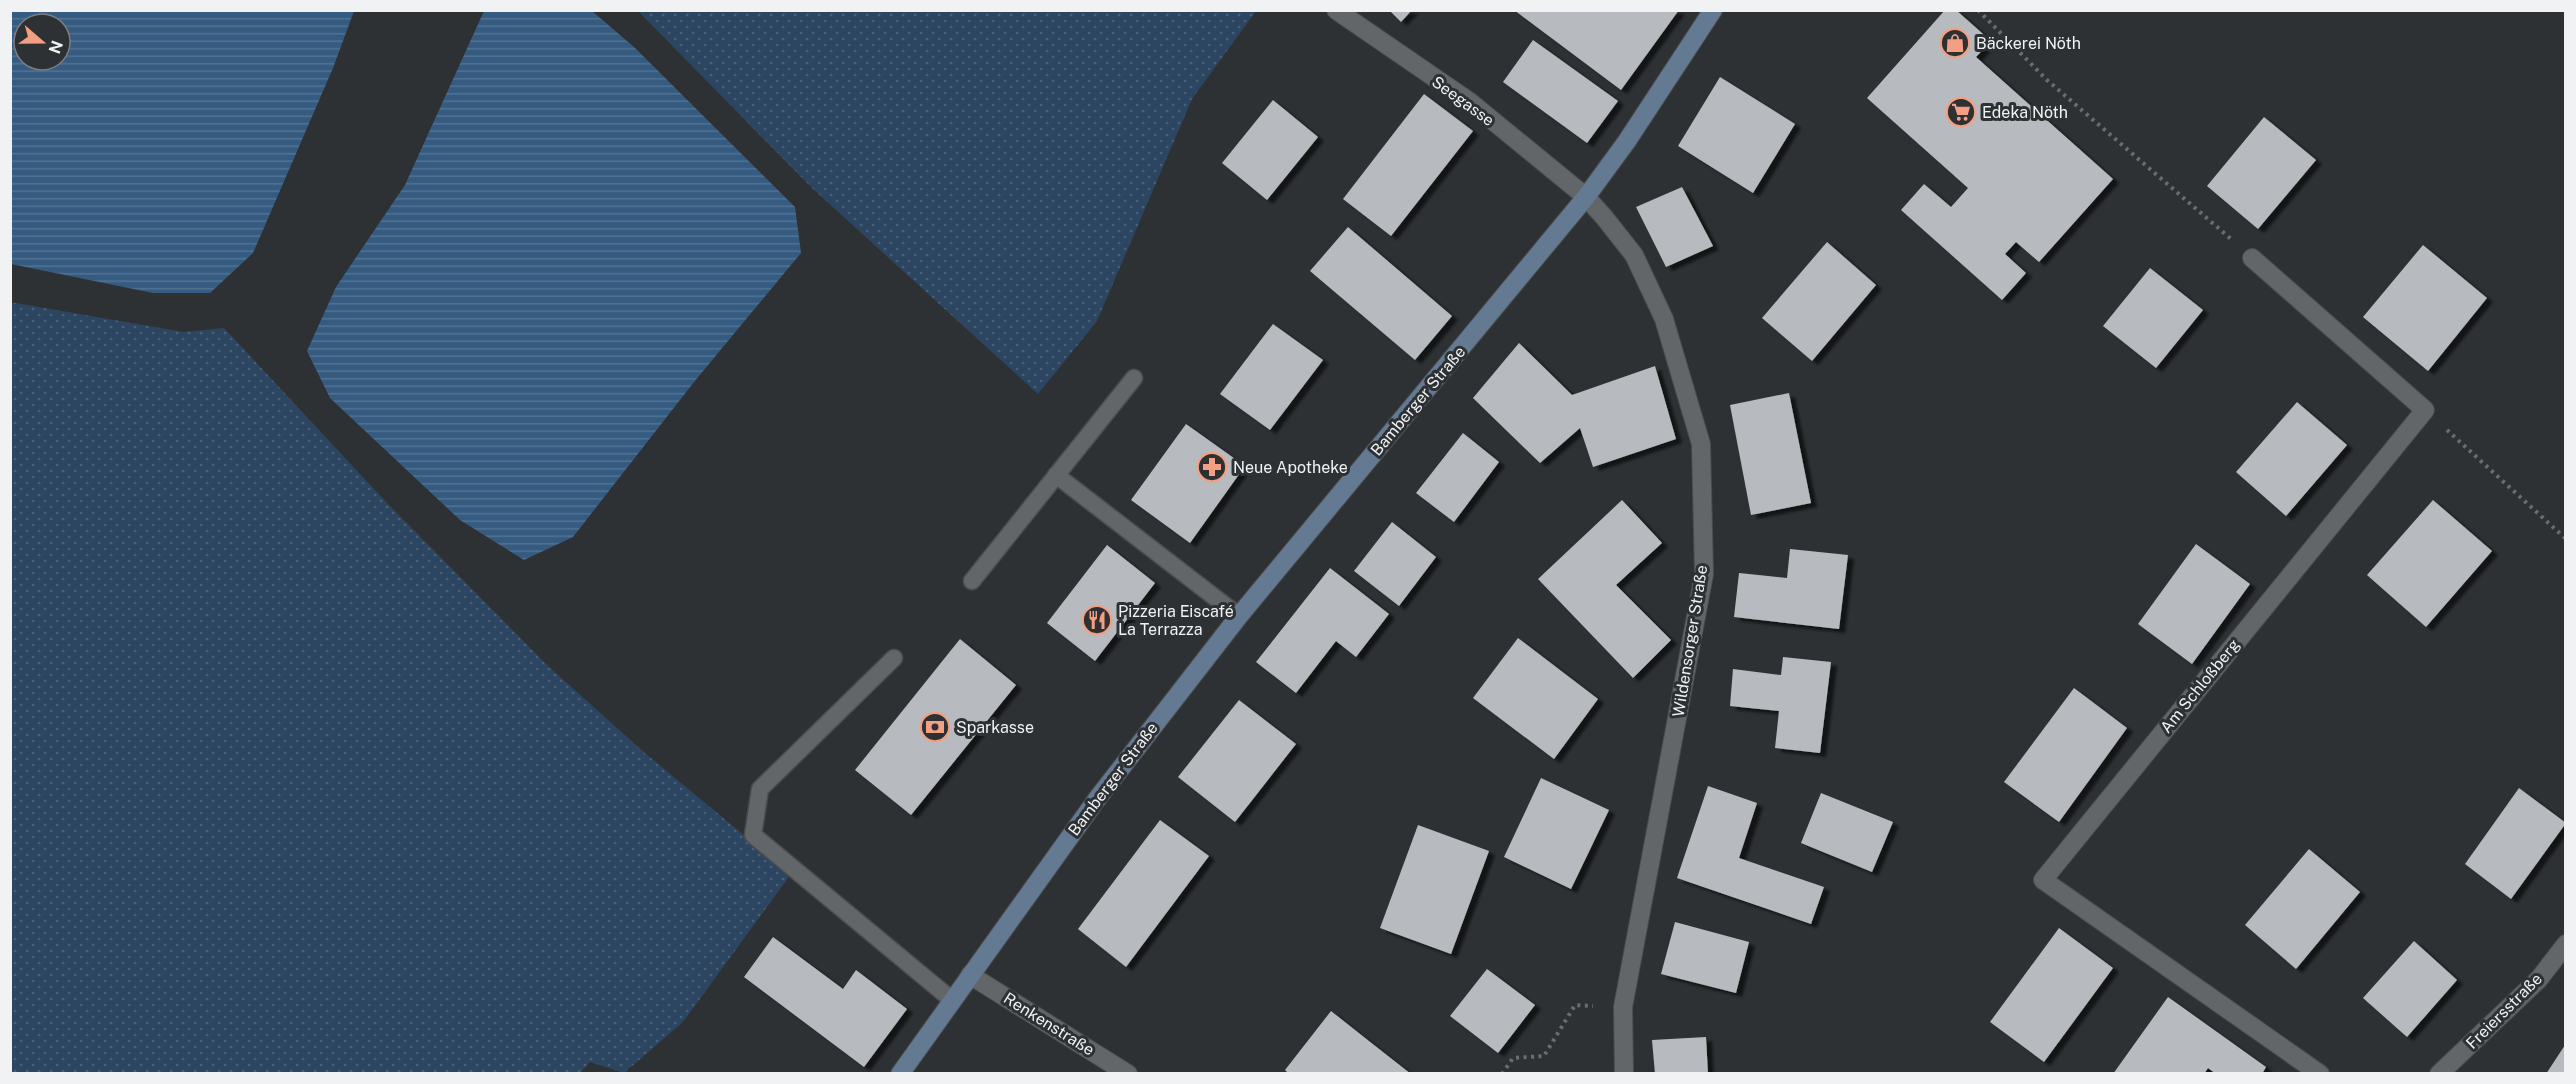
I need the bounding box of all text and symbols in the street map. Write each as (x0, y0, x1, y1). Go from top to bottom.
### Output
north arrow (12, 12, 72, 72)
shop icon: Bäckerei Nöth (1939, 27, 1971, 59)
place label: Bäckerei Nöth (1976, 34, 2081, 53)
text: N (45, 38, 67, 56)
street label: Seegasse (1428, 72, 1498, 130)
supermarket icon: Edeka Nöth (1945, 96, 1977, 128)
place label: Edeka Nöth (1982, 103, 2068, 122)
street label: Bamberger Straße (1367, 342, 1469, 460)
pharmacy icon: Neue Apotheke (1196, 451, 1228, 483)
place label: Neue Apotheke (1233, 458, 1348, 477)
street label: Wildensorger Straße (1669, 564, 1711, 718)
place label: Pizzeria Eiscafé La Terrazza (1118, 602, 1234, 639)
restaurant icon: Pizzeria Eiscafé La Terrazza (1081, 604, 1113, 636)
street label: Am Schloßberg (2156, 635, 2244, 737)
bank icon: Sparkasse (919, 711, 951, 743)
place label: Sparkasse (956, 718, 1034, 737)
street label: Bamberger Straße (1064, 719, 1162, 839)
street label: Freiersstraße (2462, 969, 2546, 1053)
street label: Renkenstraße (1000, 989, 1098, 1059)

